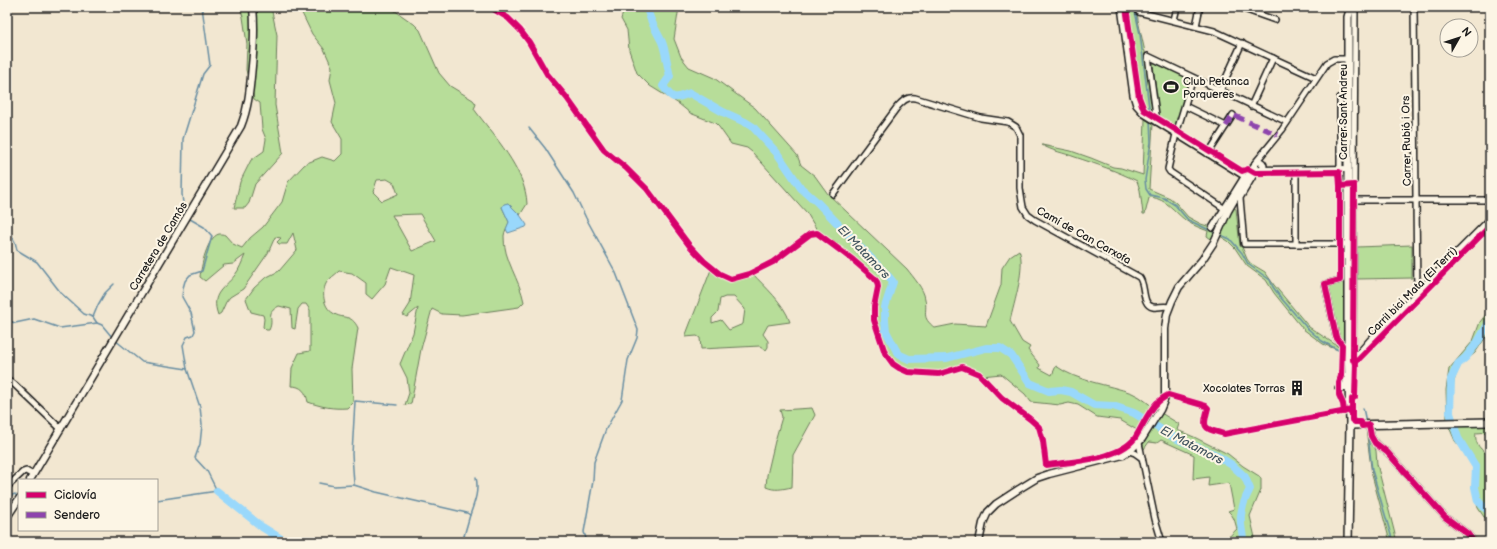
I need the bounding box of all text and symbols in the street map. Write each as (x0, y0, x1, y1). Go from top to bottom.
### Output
north arrow (1439, 18, 1479, 58)
text: N (1459, 25, 1474, 39)
street label: Carrer Sant Andreu (1337, 64, 1350, 160)
place label: Club Petanca Porqueres (1183, 75, 1249, 101)
sports icon: Club Petanca Porqueres (1162, 78, 1180, 96)
street label: Carrer Rubió i Ors (1399, 95, 1414, 186)
street label: Carretera de Camós (127, 199, 190, 293)
street label: Camí de Can Carxofa (1034, 204, 1133, 267)
water label: El Matamors (834, 222, 893, 282)
street label: Carril bici Mata (El Terri) (1365, 244, 1460, 339)
building icon: Xocolates Torras (1288, 379, 1306, 397)
place label: Xocolates Torras (1202, 382, 1286, 395)
water label: El Matamors (1158, 423, 1226, 468)
legend (18, 479, 158, 531)
text: Ciclovía (54, 488, 97, 503)
text: Sendero (54, 508, 100, 523)

